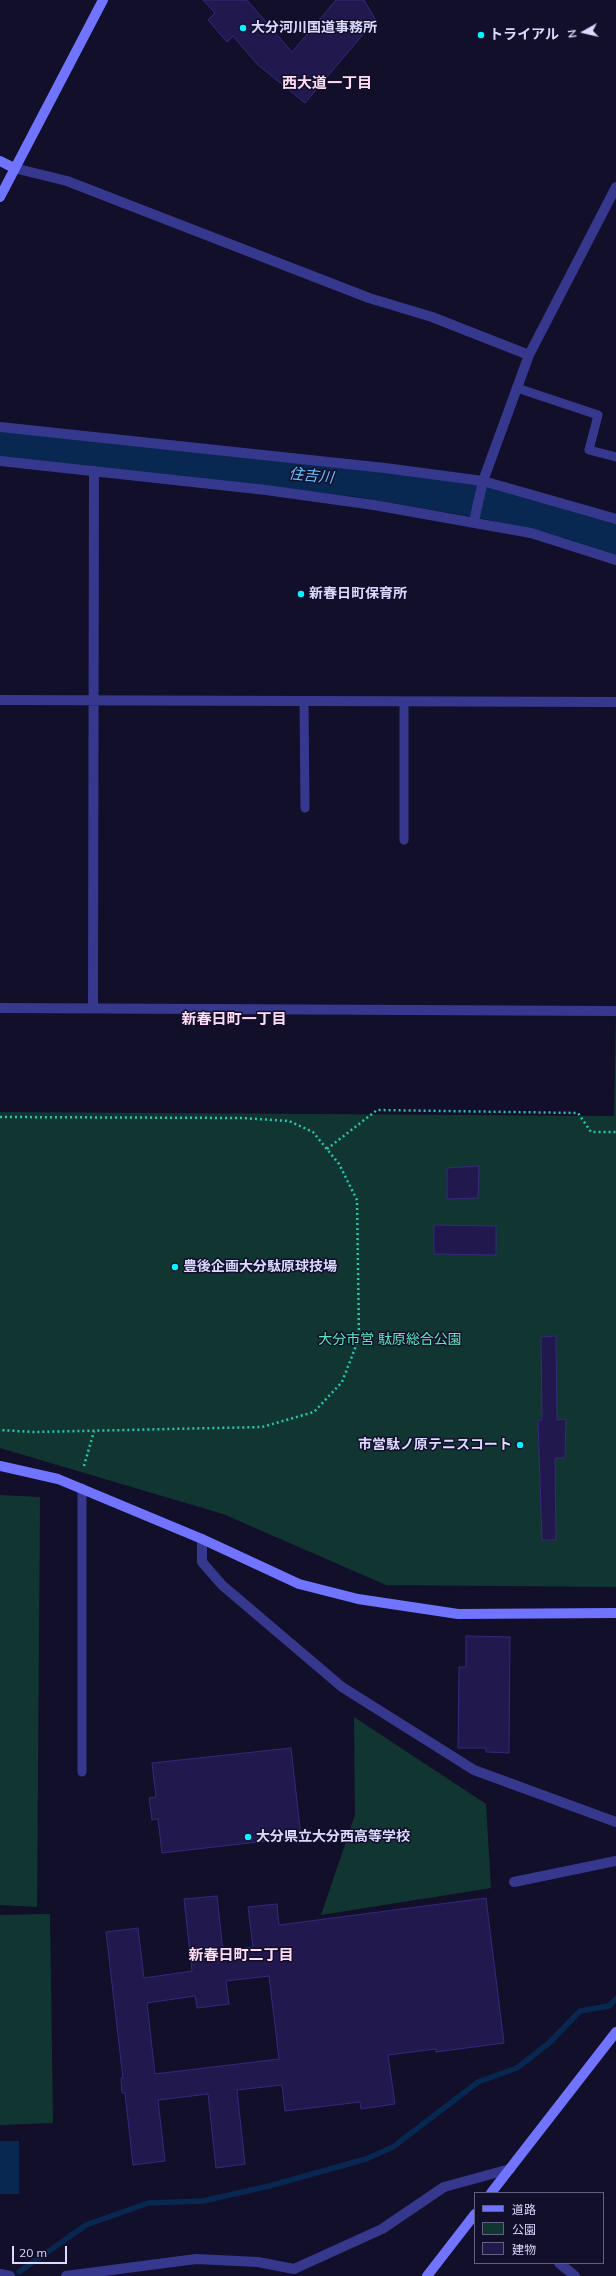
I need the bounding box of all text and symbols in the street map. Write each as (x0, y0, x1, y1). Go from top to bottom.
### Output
north arrow (564, 12, 604, 52)
place label: 大分河川国道事務所 (251, 20, 377, 36)
marker: 大分河川国道事務所 (238, 23, 248, 33)
place label: トライアル (489, 27, 559, 43)
text: N (565, 29, 580, 39)
marker: トライアル (476, 30, 486, 40)
district label: 西大道一丁目 (282, 74, 372, 92)
water label: 住吉川 (288, 465, 334, 487)
place label: 新春日町保育所 (309, 586, 407, 602)
marker: 新春日町保育所 (296, 589, 306, 599)
district label: 新春日町一丁目 (182, 1010, 286, 1028)
place label: 豊後企画大分駄原球技場 (183, 1259, 337, 1275)
marker: 豊後企画大分駄原球技場 (170, 1262, 180, 1272)
park label: 大分市営 駄原総合公園 (318, 1332, 462, 1348)
place label: 市営駄ノ原テニスコート (358, 1437, 512, 1453)
marker: 市営駄ノ原テニスコート (515, 1440, 525, 1450)
place label: 大分県立大分西高等学校 (256, 1829, 410, 1845)
marker: 大分県立大分西高等学校 (243, 1832, 253, 1842)
district label: 新春日町二丁目 (189, 1946, 293, 1964)
legend (474, 2192, 604, 2264)
text: 道路 (512, 2202, 536, 2217)
text: 公園 (512, 2222, 536, 2237)
scale bar (14, 2238, 69, 2264)
text: 建物 (512, 2242, 536, 2257)
text: 20 m (19, 2245, 47, 2260)

